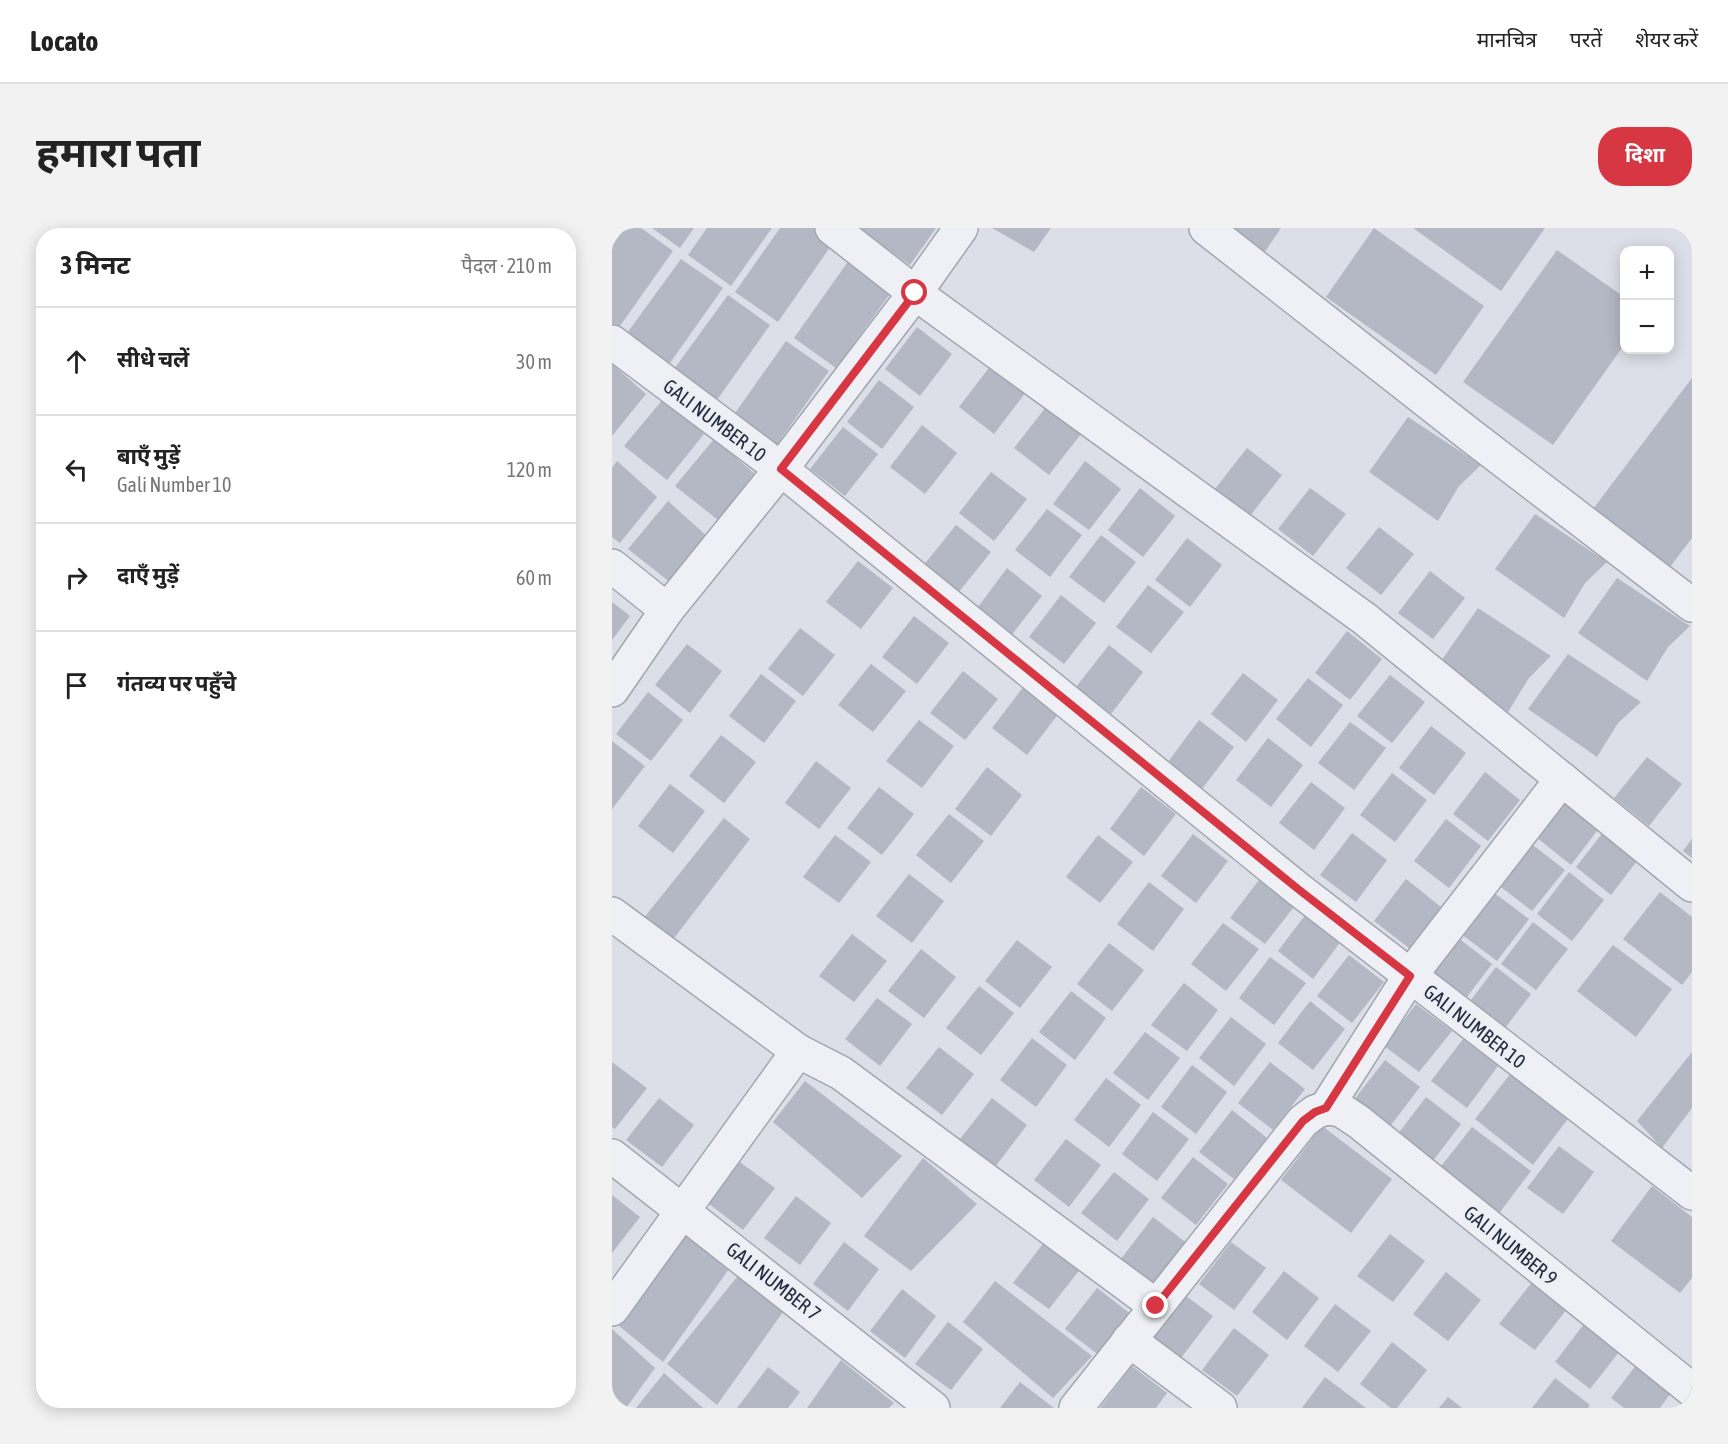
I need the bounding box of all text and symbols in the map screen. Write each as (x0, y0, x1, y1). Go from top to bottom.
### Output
text: Locato (30, 25, 98, 57)
text: मानचित्र (1477, 27, 1537, 51)
text: परतें (1570, 27, 1602, 51)
text: शेयर करें (1635, 27, 1698, 51)
button: दिशा (1598, 127, 1692, 186)
text: हमारा पता (36, 128, 200, 176)
map controls (1620, 246, 1674, 354)
button: + (1620, 246, 1674, 300)
text: 3 मिनट (60, 250, 130, 280)
text: पैदल · 210 m (461, 254, 552, 277)
route start (901, 279, 927, 305)
button: − (1620, 300, 1674, 354)
icon: ahead (60, 345, 93, 378)
text: सीधे चलें (117, 346, 189, 372)
text: 30 m (516, 350, 552, 373)
street label: GALI NUMBER 10 (659, 374, 771, 466)
text: बाएँ मुड़ें (117, 443, 180, 469)
icon: left (60, 453, 93, 486)
text: 120 m (507, 458, 552, 481)
text: Gali Number 10 (117, 473, 231, 496)
icon: right (60, 561, 93, 594)
text: दाएँ मुड़ें (117, 562, 179, 588)
text: 60 m (516, 566, 552, 589)
icon: arrive (60, 669, 93, 702)
text: गंतव्य पर पहुँचे (117, 670, 236, 696)
street label: GALI NUMBER 10 (1420, 979, 1530, 1073)
street label: GALI NUMBER 9 (1460, 1200, 1562, 1290)
street label: GALI NUMBER 7 (722, 1237, 826, 1325)
route end (1142, 1292, 1168, 1318)

